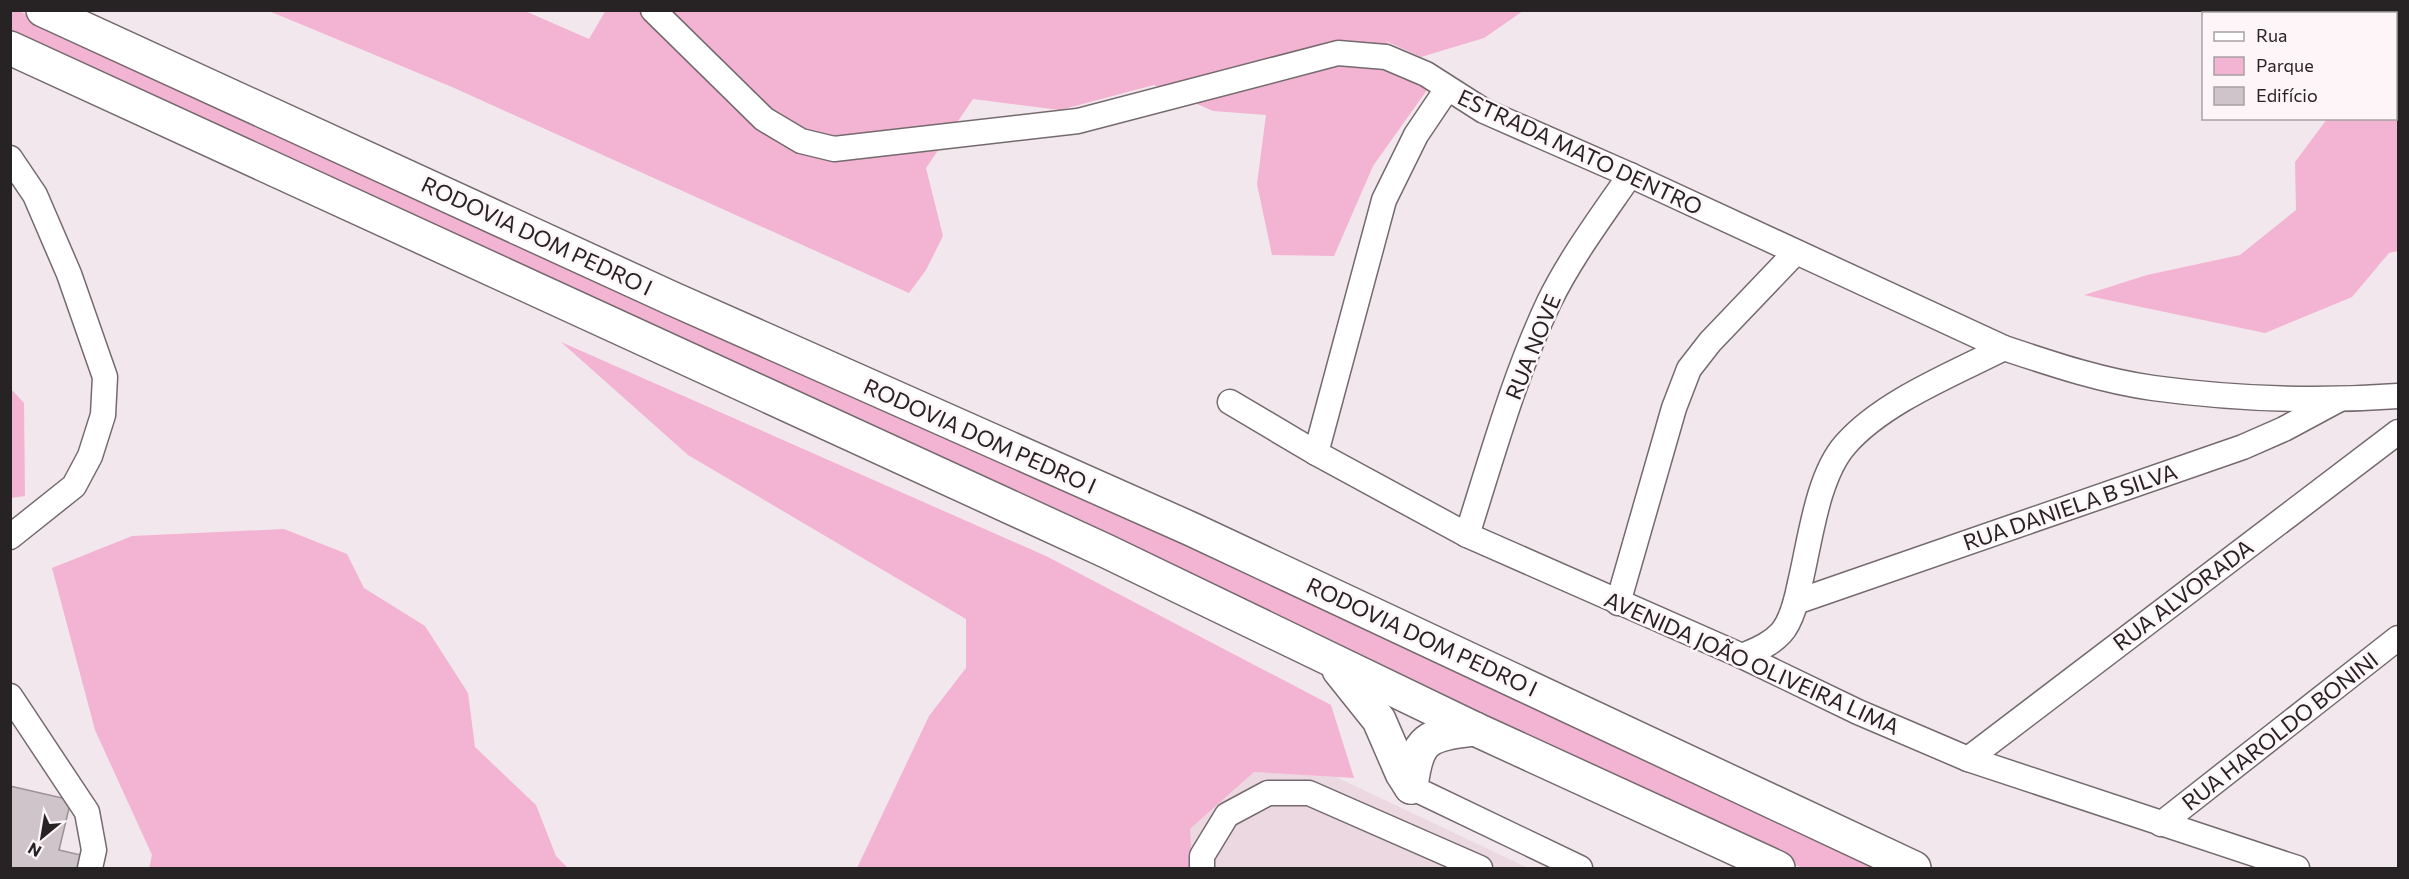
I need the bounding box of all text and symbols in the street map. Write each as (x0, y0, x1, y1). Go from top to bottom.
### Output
legend (2202, 12, 2397, 120)
text: Rua (2256, 24, 2287, 46)
text: Parque (2256, 54, 2314, 76)
street label: ESTRADA MATO DENTRO (1454, 83, 1707, 220)
text: Edifício (2256, 84, 2318, 106)
street label: RODOVIA DOM PEDRO I (418, 170, 657, 301)
street label: RUA NOVE (1499, 290, 1566, 403)
street label: RODOVIA DOM PEDRO I (860, 372, 1101, 499)
street label: RUA DANIELA B SILVA (1959, 457, 2180, 556)
street label: RUA ALVORADA (2107, 533, 2258, 656)
street label: RODOVIA DOM PEDRO I (1303, 571, 1542, 702)
street label: AVENIDA JOÃO OLIVEIRA LIMA (1601, 585, 1904, 740)
street label: RUA HAROLDO BONINI (2176, 646, 2383, 816)
north arrow (12, 807, 72, 867)
text: N (24, 839, 44, 862)

